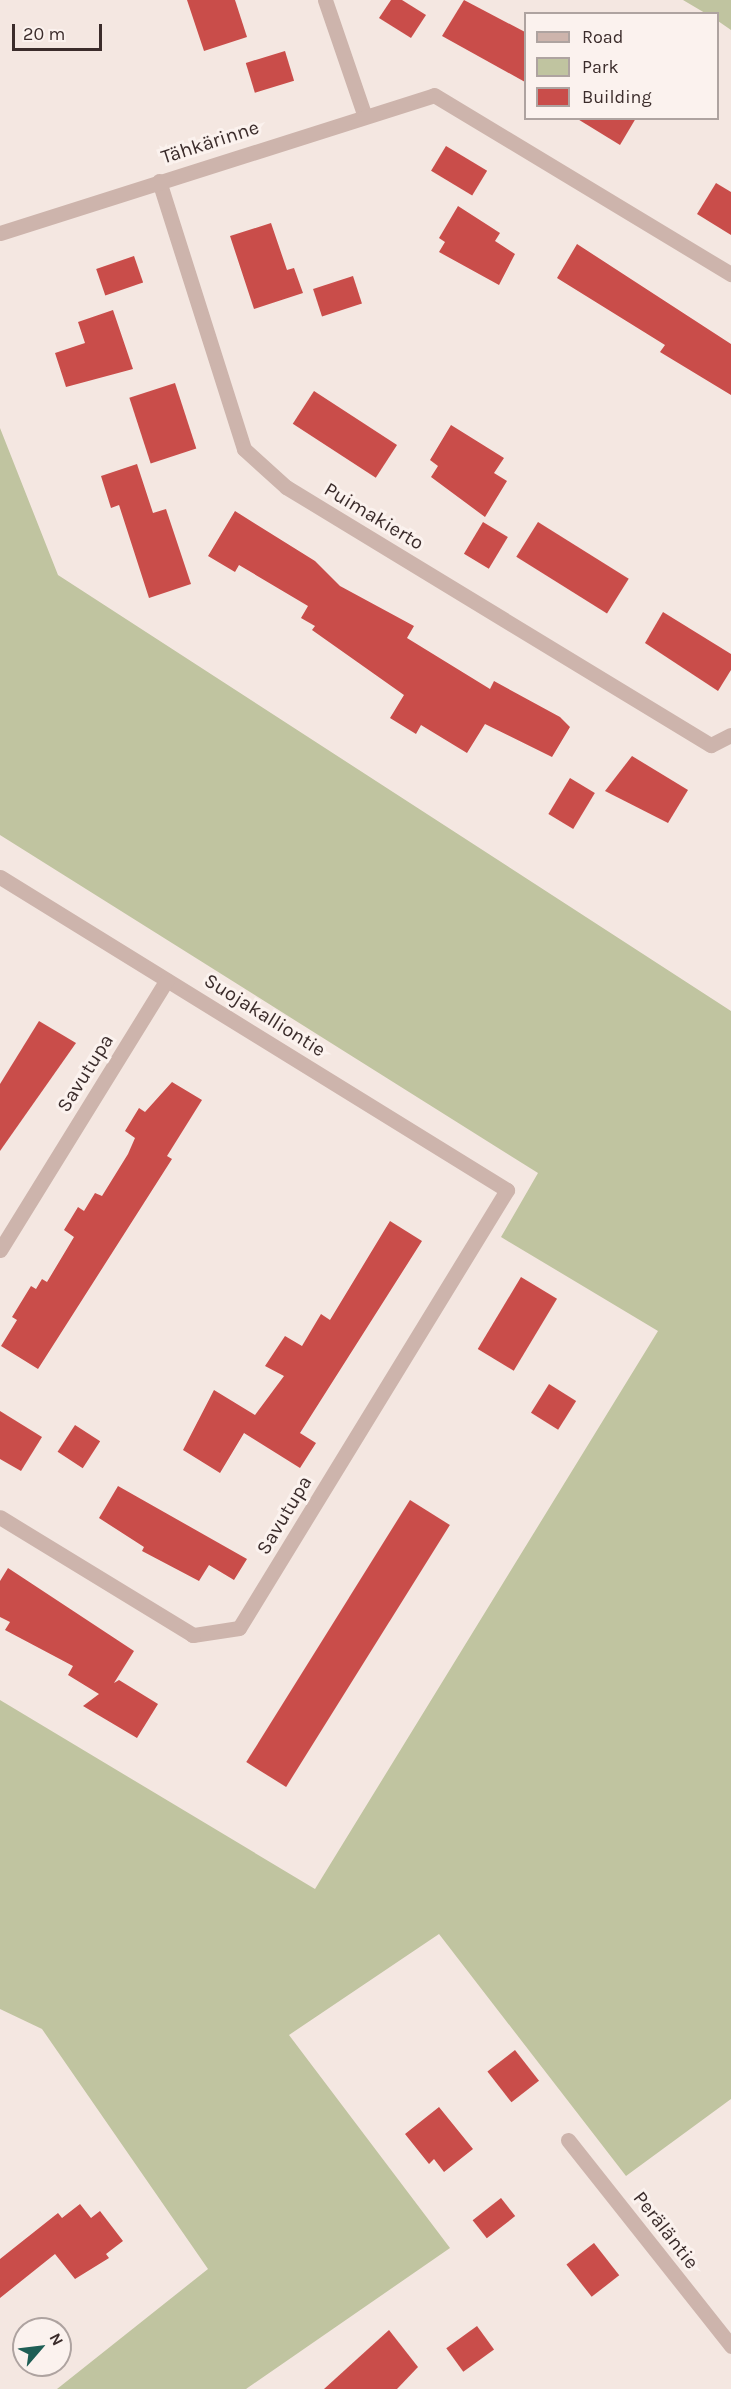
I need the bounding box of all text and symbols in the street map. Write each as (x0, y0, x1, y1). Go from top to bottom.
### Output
scale bar (15, 12, 105, 50)
legend (524, 12, 719, 120)
text: 20 m (23, 23, 65, 45)
text: Road (582, 26, 623, 48)
text: Park (582, 56, 619, 78)
text: Building (582, 86, 652, 108)
street label: Tähkärinne (158, 115, 262, 169)
street label: Puimakierto (320, 477, 428, 555)
street label: Suojakalliontie (200, 968, 330, 1062)
street label: Savutupa (52, 1030, 118, 1116)
street label: Savutupa (251, 1471, 317, 1559)
street label: Peräläntie (628, 2186, 704, 2274)
north arrow (12, 2317, 72, 2377)
text: N (45, 2330, 68, 2349)

